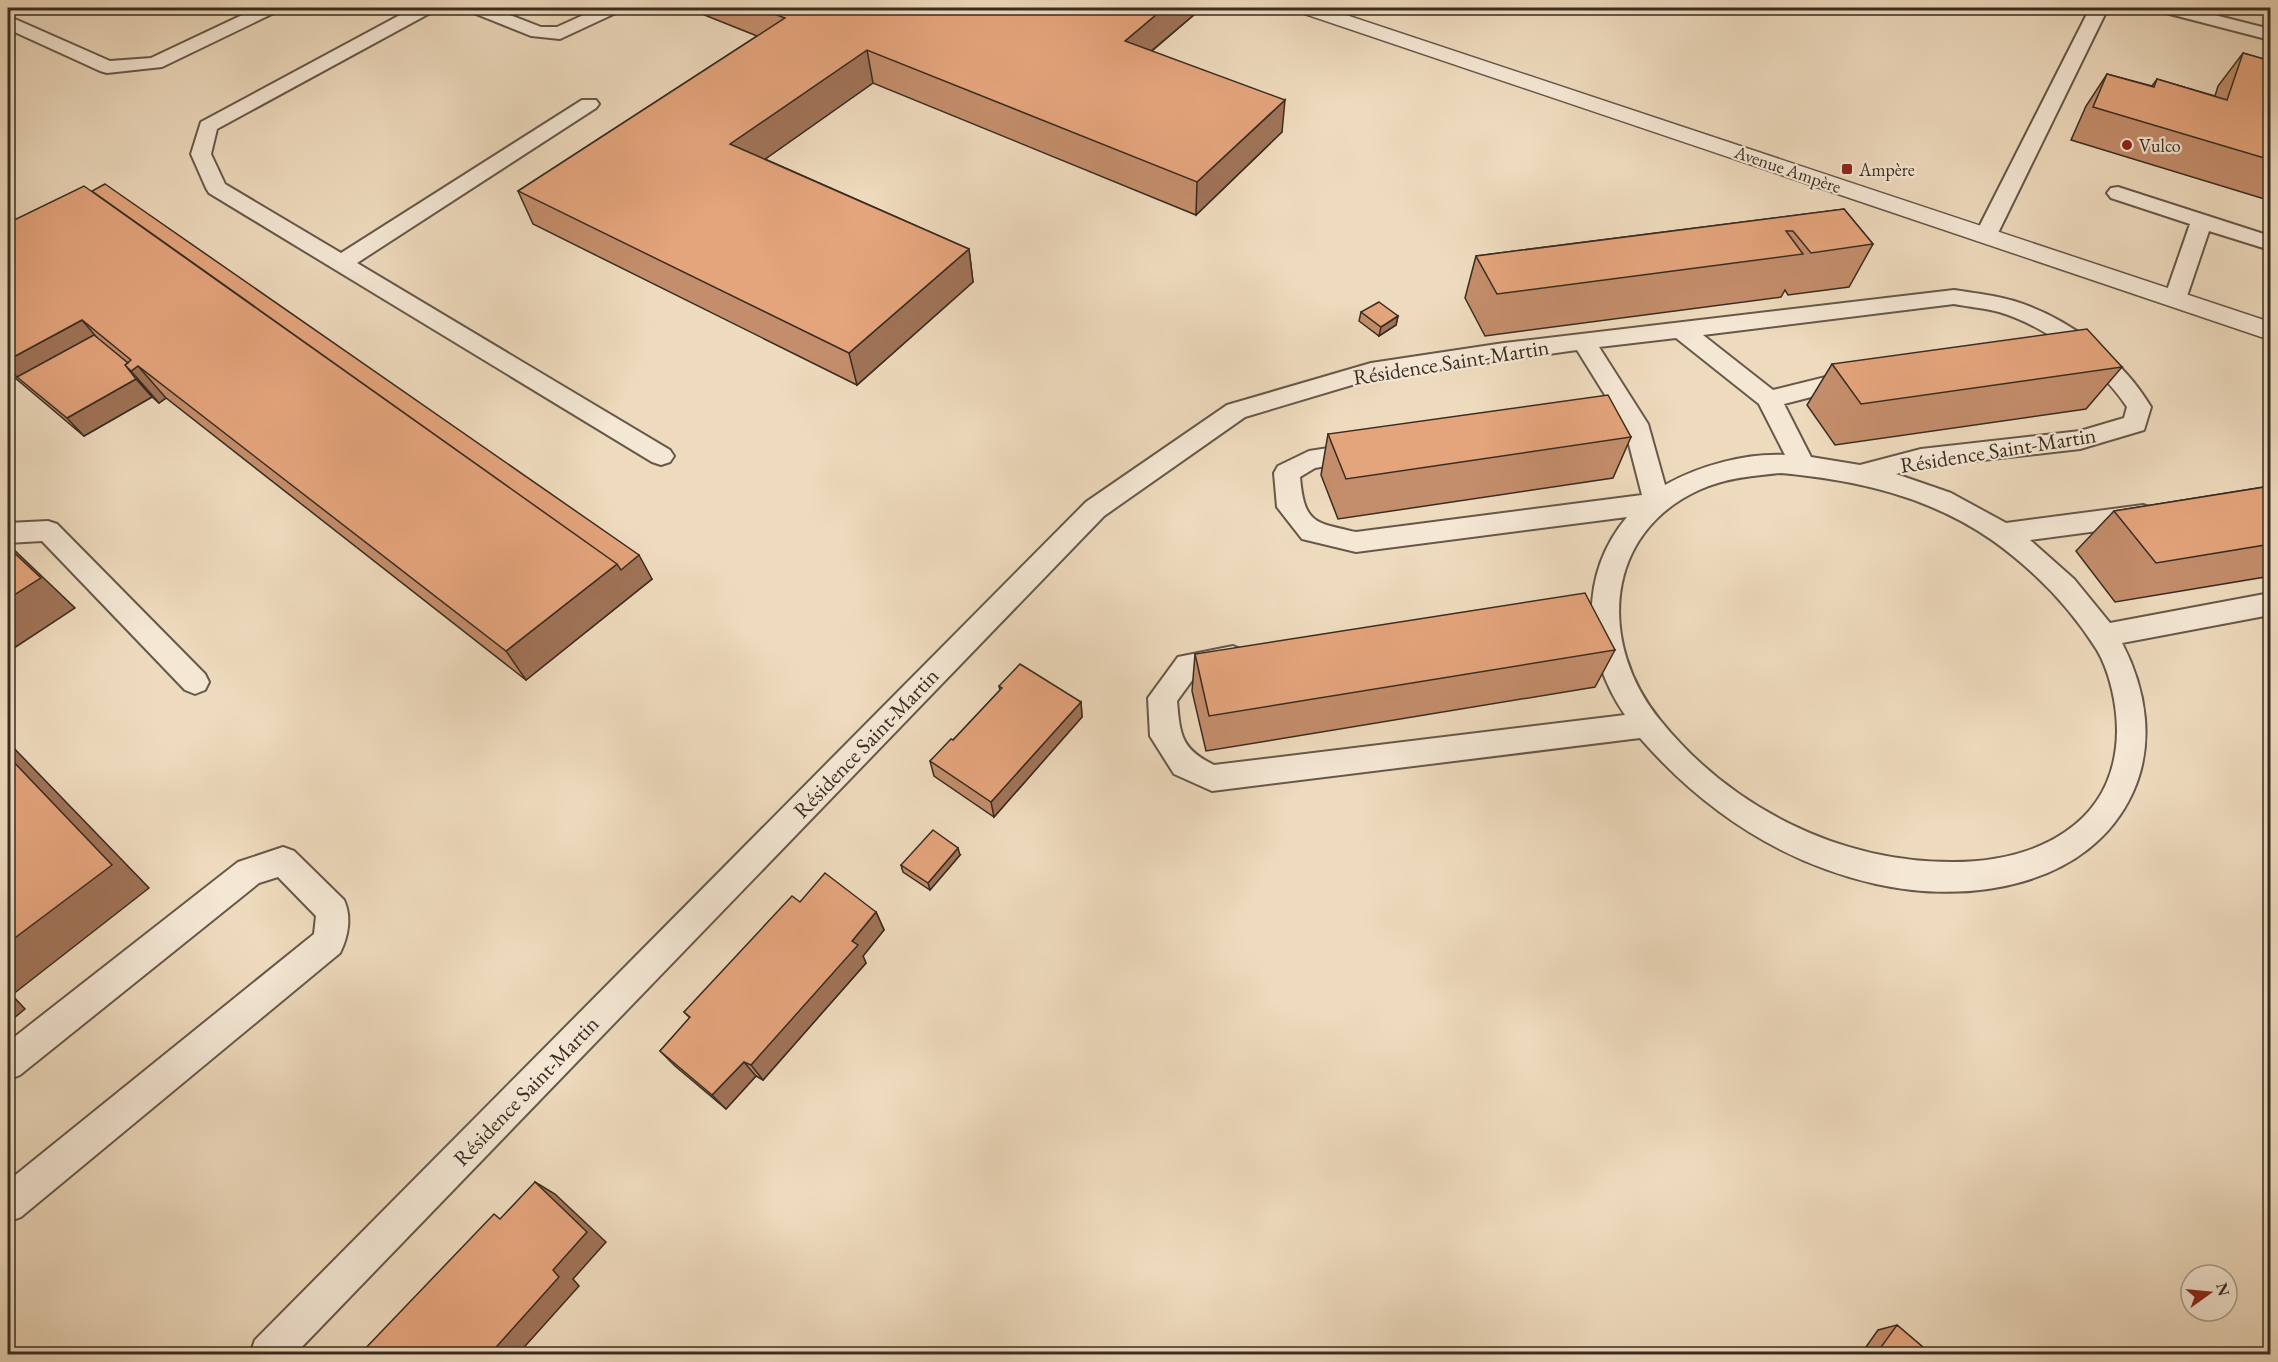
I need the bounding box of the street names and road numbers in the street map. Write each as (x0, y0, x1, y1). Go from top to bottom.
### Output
street label: Avenue Ampère (1731, 140, 1844, 198)
street label: Résidence Saint-Martin (1351, 332, 1551, 392)
street label: Résidence Saint-Martin (1898, 420, 2098, 480)
street label: Résidence Saint-Martin (787, 661, 945, 824)
street label: Résidence Saint-Martin (447, 1009, 605, 1172)

